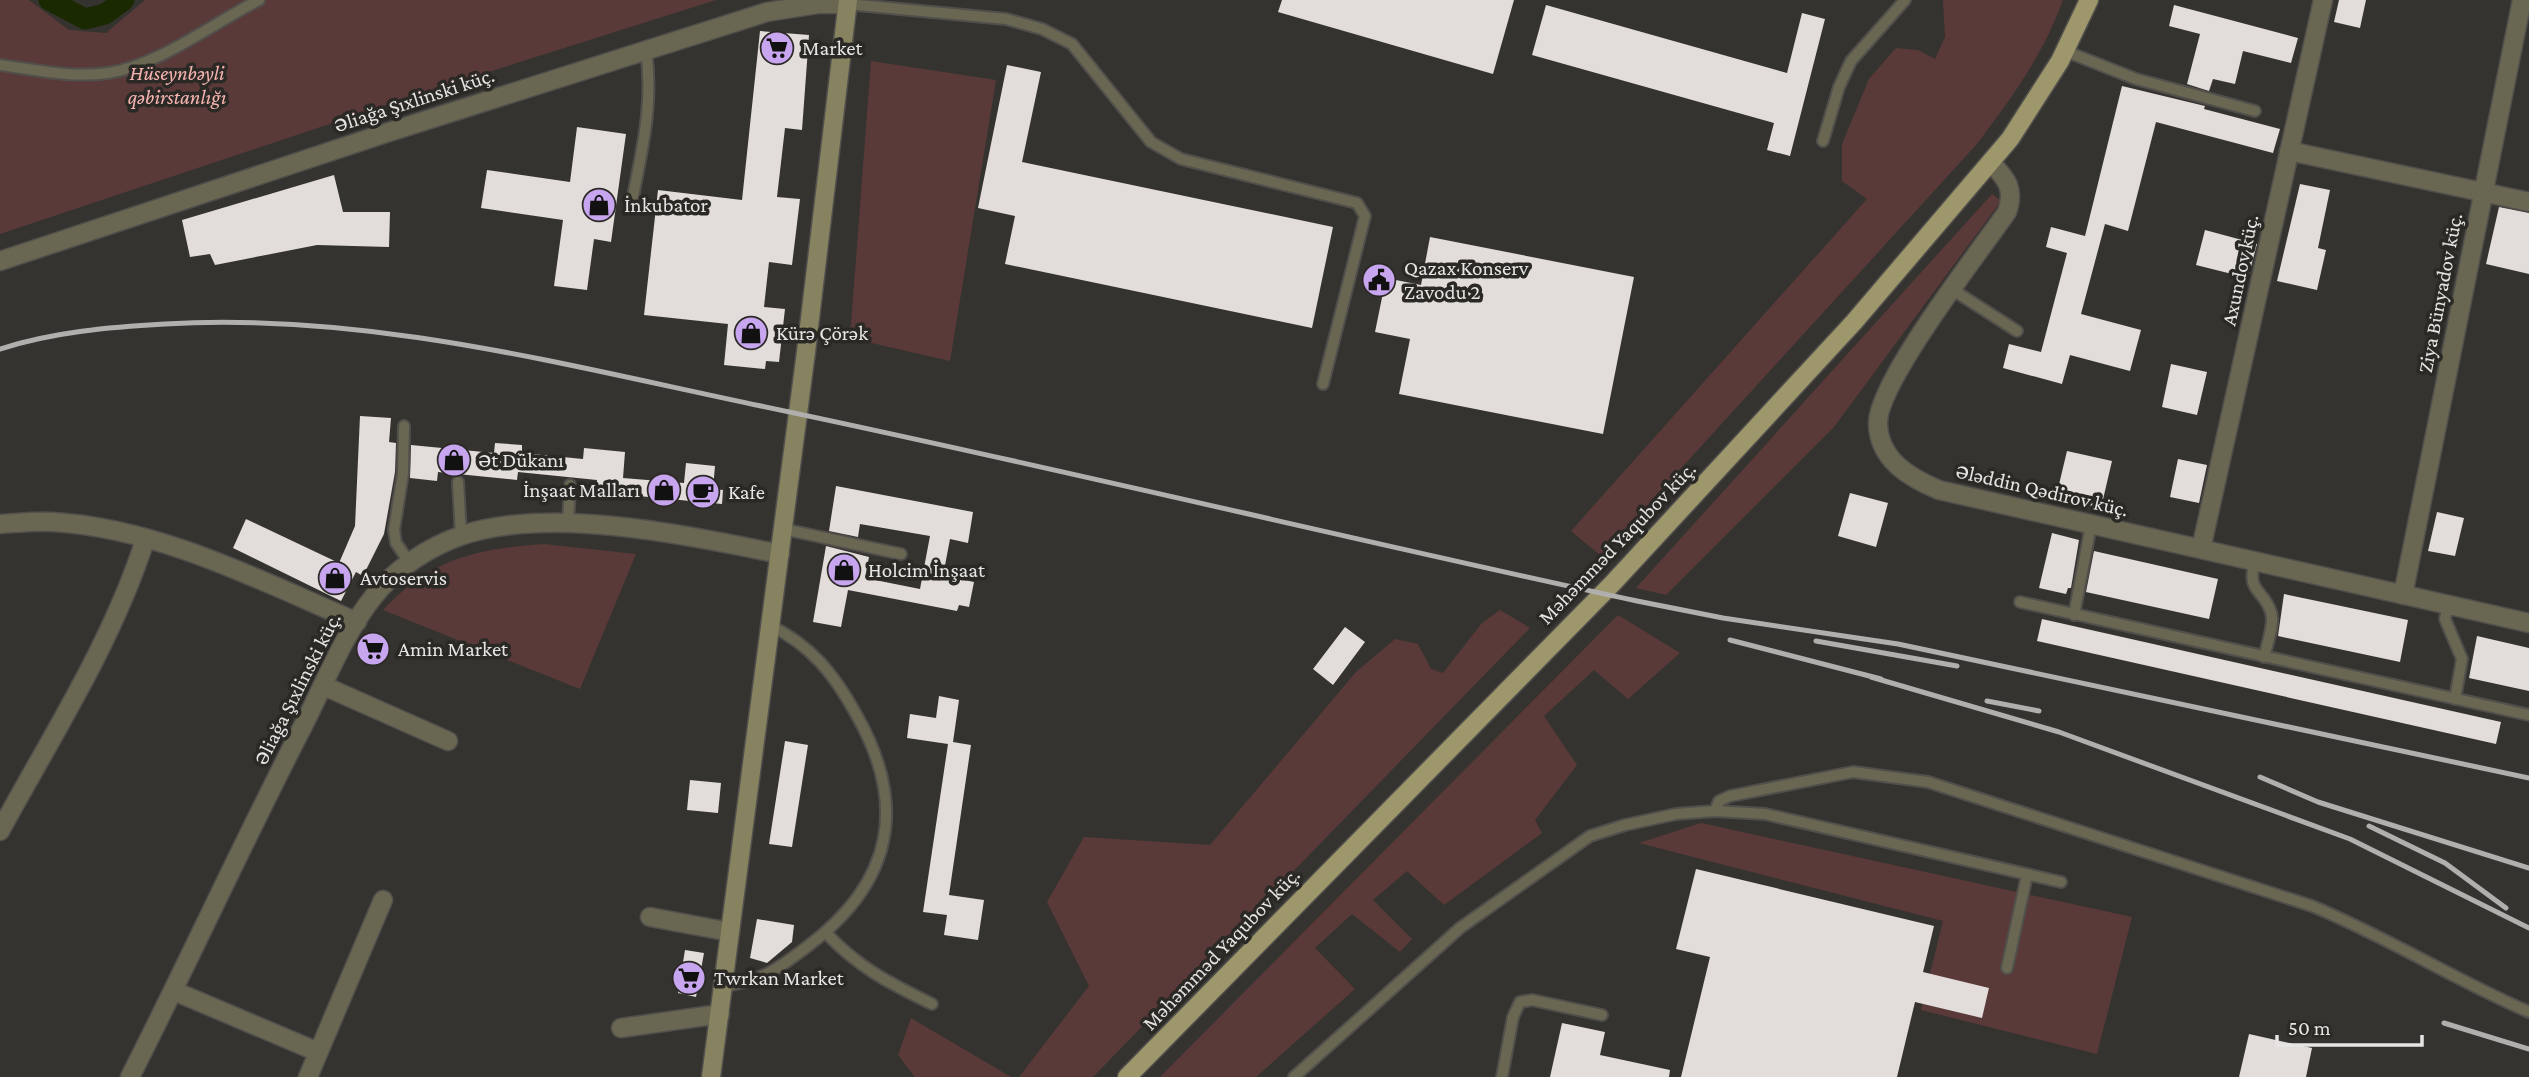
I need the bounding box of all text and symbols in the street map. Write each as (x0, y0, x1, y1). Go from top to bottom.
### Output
supermarket icon: Market (758, 29, 796, 67)
place label: Market (802, 36, 864, 60)
park label: Hüseynbəyli qəbirstanlığı (128, 61, 226, 109)
street label: Əliağa Şıxlinski küç. (331, 63, 497, 137)
shop icon: İnkubator (580, 186, 618, 224)
place label: İnkubator (624, 193, 708, 217)
street label: Ziya Bünyadov küç. (2413, 211, 2467, 375)
street label: Axundov küç. (2217, 212, 2263, 328)
place label: Qazax Konserv Zavodu 2 (1404, 256, 1529, 304)
public building icon: Qazax Konserv Zavodu 2 (1360, 261, 1398, 299)
shop icon: Kürə Çörək (732, 314, 770, 352)
place label: Kürə Çörək (776, 321, 868, 345)
shop icon: Ət Dükanı (435, 441, 473, 479)
place label: Ət Dükanı (478, 448, 564, 472)
street label: Məhəmməd Yaqubov küç. (1533, 457, 1701, 629)
street label: Ələddin Qədirov küç. (1953, 458, 2131, 522)
shop icon: İnşaat Malları (645, 471, 683, 509)
cafe icon: Kafe (684, 473, 722, 511)
place label: İnşaat Malları (523, 478, 640, 502)
place label: Kafe (728, 480, 765, 504)
shop icon: Holcim İnşaat (825, 551, 863, 589)
place label: Holcim İnşaat (868, 558, 986, 582)
shop icon: Avtoservis (316, 559, 354, 597)
place label: Avtoservis (360, 566, 447, 590)
street label: Əliağa Şıxlinski küç. (248, 609, 346, 769)
supermarket icon: Amin Market (354, 630, 392, 668)
place label: Amin Market (398, 637, 509, 661)
street label: Məhəmməd Yaqubov küç. (1137, 863, 1305, 1035)
supermarket icon: Twrkan Market (670, 959, 708, 997)
place label: Twrkan Market (714, 966, 845, 990)
scale bar (2277, 1004, 2422, 1048)
text: 50 m (2288, 1016, 2331, 1040)

